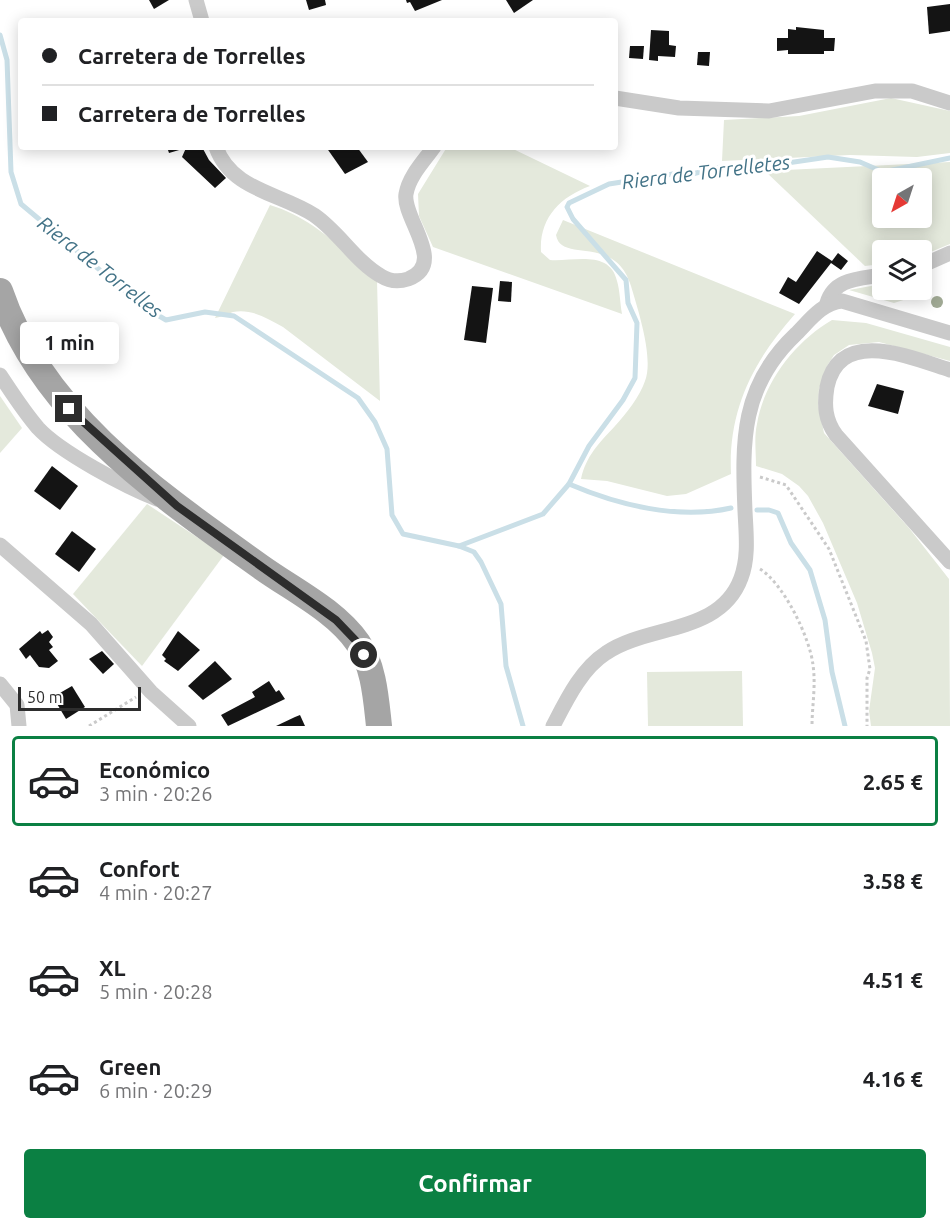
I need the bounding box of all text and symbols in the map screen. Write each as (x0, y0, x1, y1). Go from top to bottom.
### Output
text: Carretera de Torrelles (78, 43, 306, 68)
text: Carretera de Torrelles (78, 101, 306, 126)
water label: Riera de Torrelletes (621, 150, 792, 193)
north arrow (872, 168, 932, 228)
map controls (872, 168, 932, 300)
water label: Riera de Torrelles (34, 211, 168, 323)
button: layers (872, 240, 932, 300)
callout: 1 min (20, 322, 118, 364)
text: 1 min (44, 331, 95, 354)
route end (55, 395, 82, 422)
route start (350, 641, 377, 668)
scale bar (18, 684, 141, 712)
text: 50 m (27, 688, 63, 706)
icon: car (27, 754, 81, 808)
text: Económico (99, 757, 210, 782)
text: 2.65 € (863, 769, 923, 794)
text: 3 min · 20:26 (99, 782, 213, 805)
icon: car (27, 853, 81, 907)
text: Confort (99, 856, 180, 881)
text: 3.58 € (863, 868, 923, 893)
text: 4 min · 20:27 (99, 881, 213, 904)
icon: car (27, 952, 81, 1006)
text: XL (99, 955, 126, 980)
text: 4.51 € (863, 967, 923, 992)
text: 5 min · 20:28 (99, 980, 213, 1003)
icon: car (27, 1051, 81, 1105)
text: Green (99, 1054, 161, 1079)
text: 4.16 € (863, 1066, 923, 1091)
text: 6 min · 20:29 (99, 1079, 213, 1102)
button: Confirmar (24, 1149, 926, 1218)

